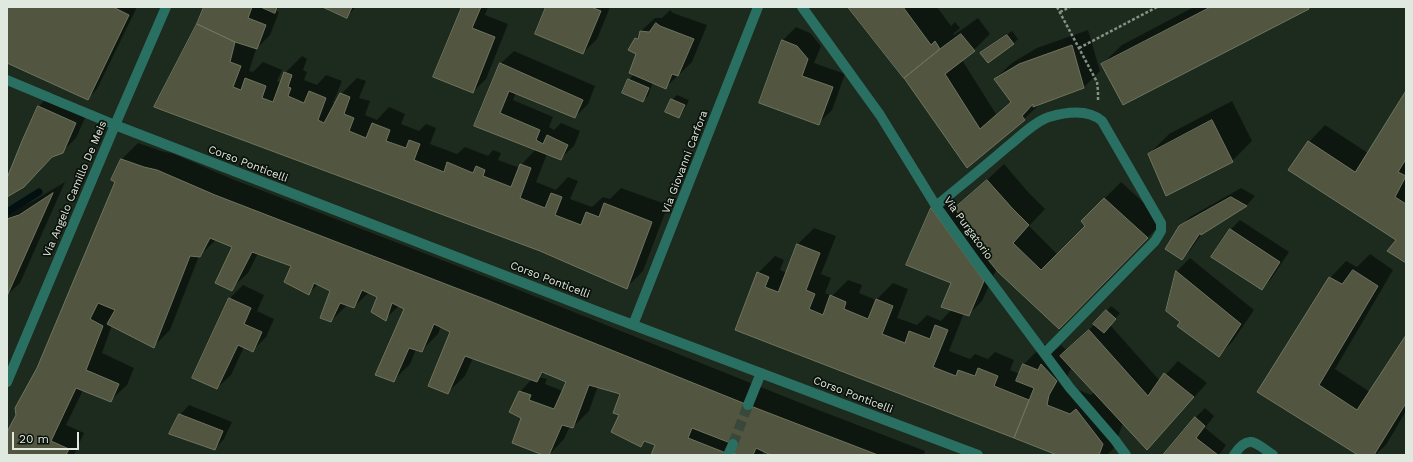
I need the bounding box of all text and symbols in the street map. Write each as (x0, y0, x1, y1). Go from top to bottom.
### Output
street label: Via Giovanni Carfora (659, 109, 711, 215)
street label: Via Angelo Camillo De Meis (40, 119, 110, 259)
street label: Corso Ponticelli (206, 143, 290, 185)
street label: Via Purgatorio (941, 194, 995, 262)
street label: Corso Ponticelli (508, 259, 592, 301)
street label: Corso Ponticelli (811, 374, 895, 416)
scale bar (14, 424, 81, 450)
text: 20 m (19, 432, 49, 446)

